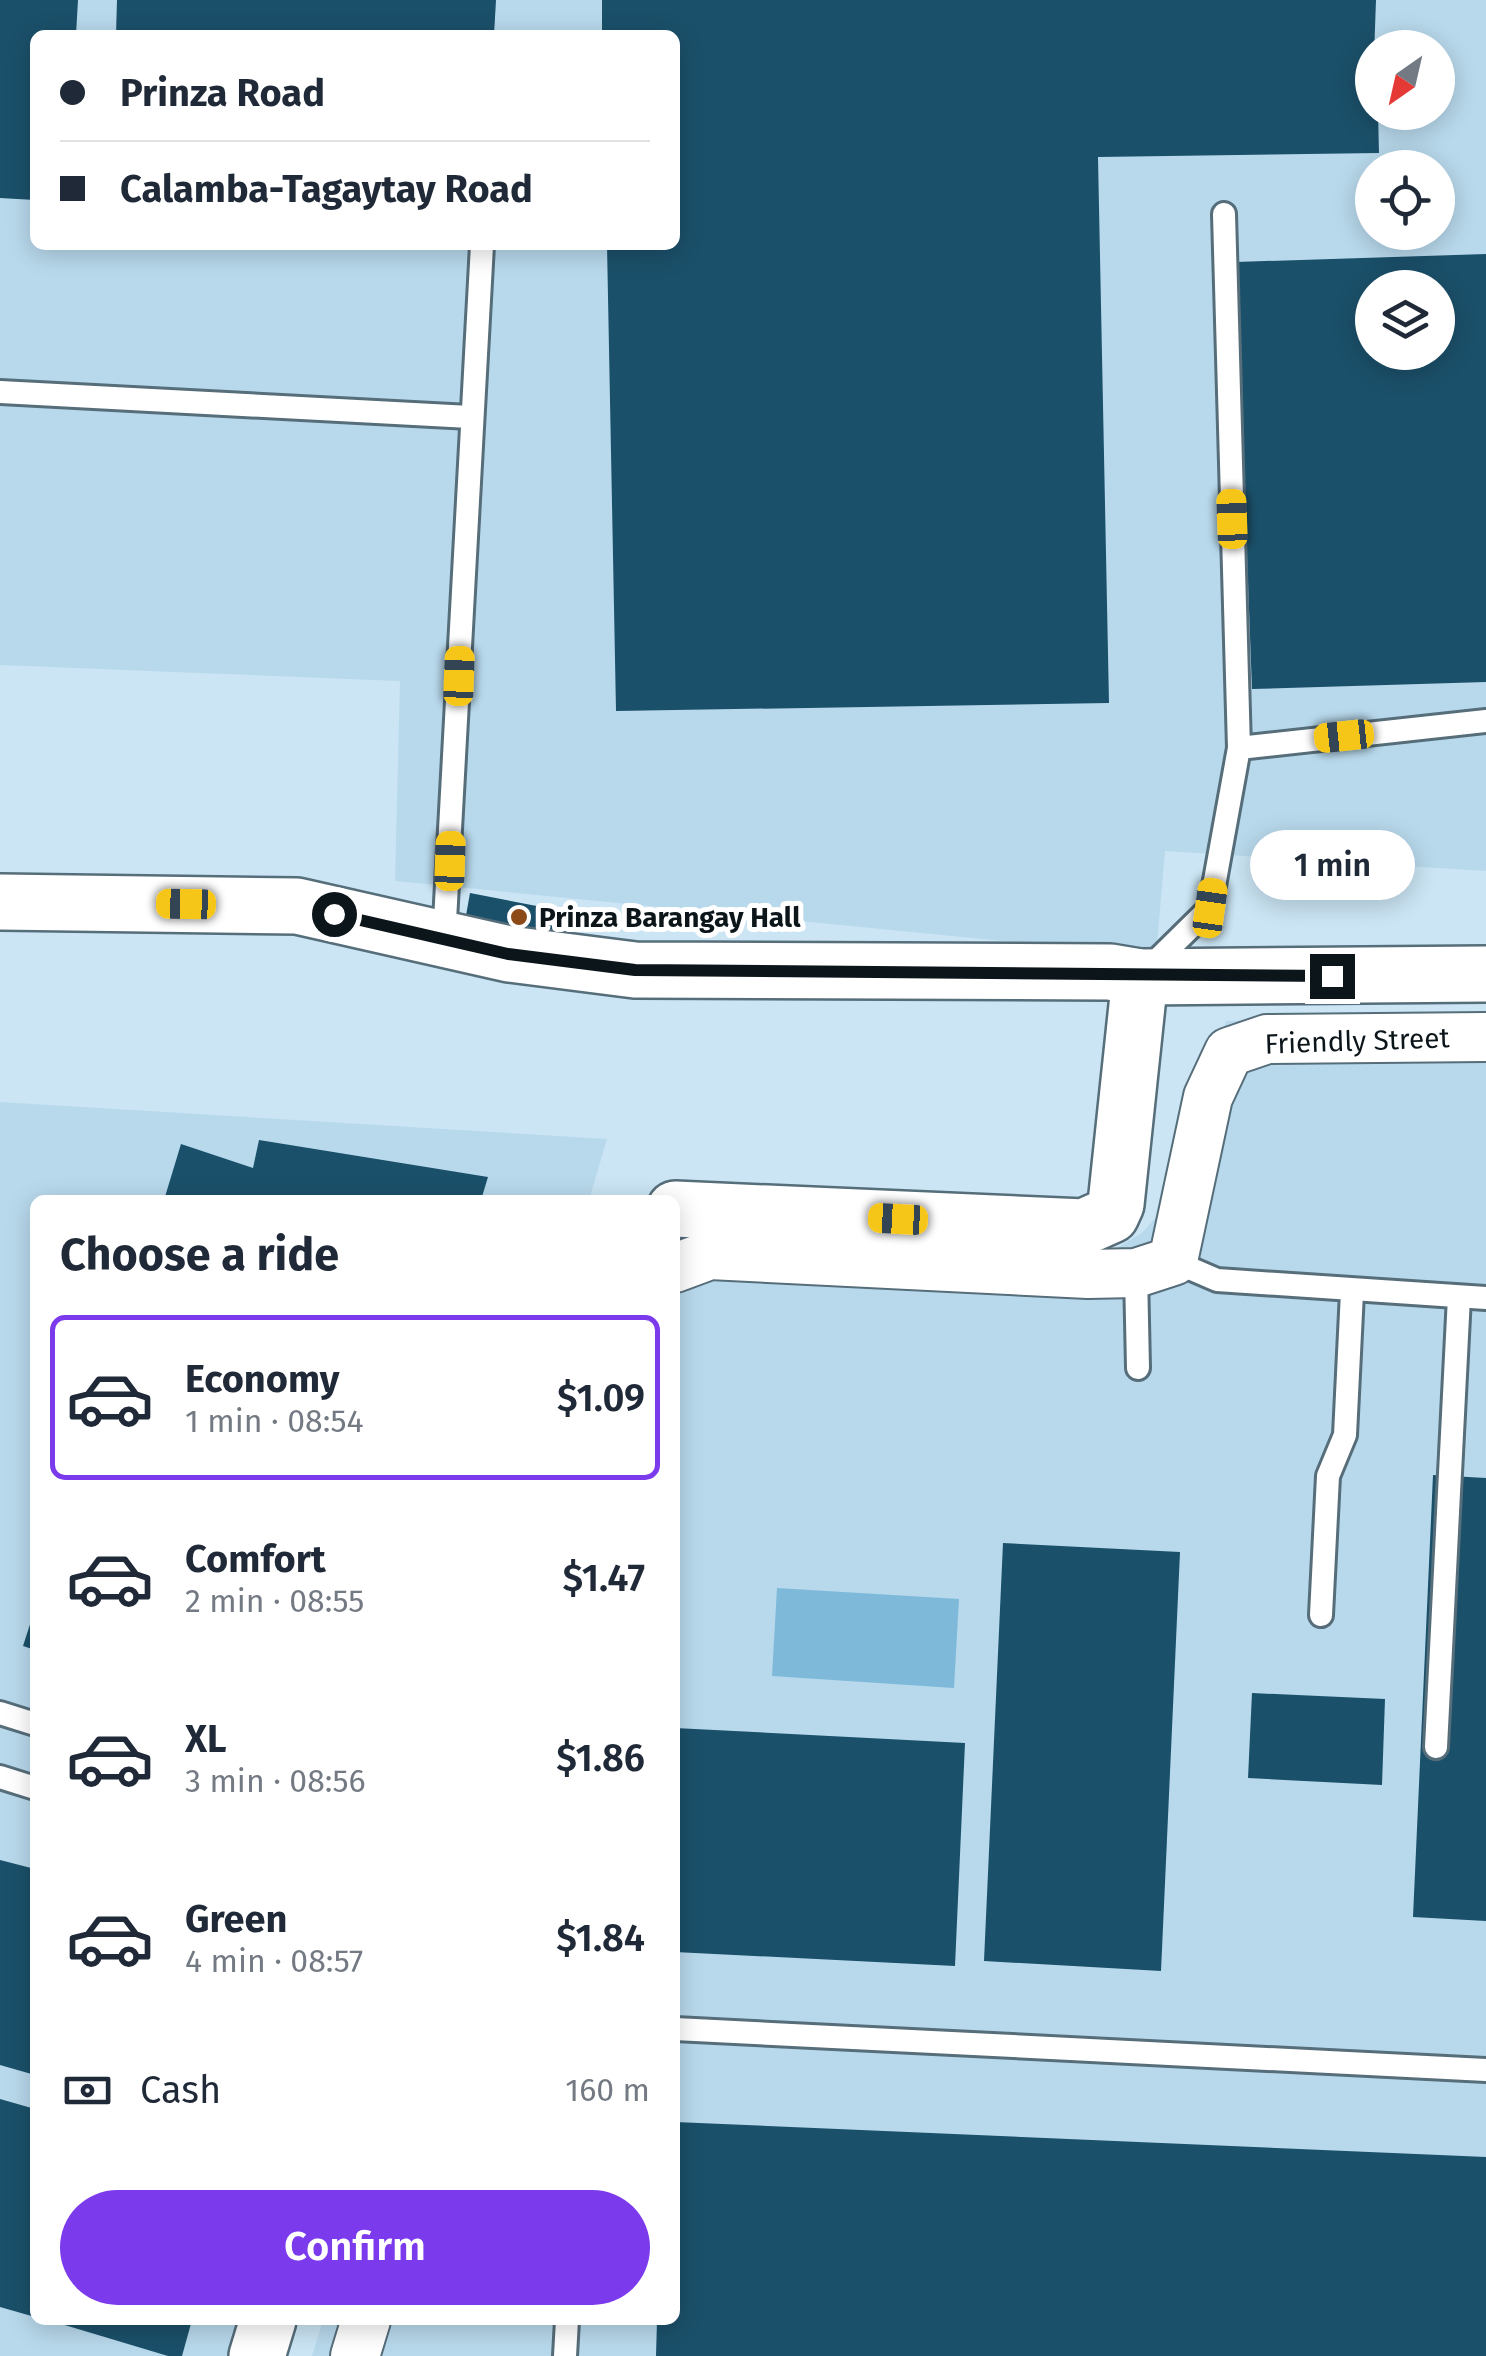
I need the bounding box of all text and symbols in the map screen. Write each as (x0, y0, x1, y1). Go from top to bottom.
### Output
north arrow (1355, 30, 1455, 130)
map controls (1355, 30, 1455, 370)
text: Prinza Road (120, 70, 325, 116)
button: locate (1355, 150, 1455, 250)
text: Calamba-Tagaytay Road (120, 166, 533, 212)
button: layers (1355, 270, 1455, 370)
car (1216, 488, 1248, 550)
car (443, 645, 475, 707)
car (1313, 718, 1375, 754)
car (434, 830, 466, 892)
callout: 1 min (1250, 831, 1414, 901)
text: 1 min (1294, 846, 1371, 884)
car (1191, 876, 1229, 940)
car (156, 888, 216, 920)
route start (312, 892, 357, 937)
place label: Prinza Barangay Hall (539, 901, 801, 934)
marker: Prinza Barangay Hall (508, 906, 530, 928)
route end (1310, 954, 1355, 999)
street label: Friendly Street (1264, 1021, 1451, 1061)
car (867, 1202, 929, 1236)
text: Choose a ride (60, 1228, 339, 1282)
icon: car (65, 1353, 155, 1443)
text: Economy (185, 1356, 340, 1402)
text: $1.09 (557, 1375, 645, 1421)
text: 1 min · 08:54 (185, 1402, 364, 1440)
icon: car (65, 1533, 155, 1623)
text: Comfort (185, 1536, 326, 1582)
text: $1.47 (562, 1555, 645, 1601)
text: 2 min · 08:55 (185, 1582, 364, 1620)
icon: car (65, 1713, 155, 1803)
text: XL (185, 1716, 227, 1762)
text: $1.86 (556, 1735, 645, 1781)
text: 3 min · 08:56 (185, 1762, 366, 1800)
icon: car (65, 1893, 155, 1983)
text: Green (185, 1896, 288, 1942)
text: $1.84 (556, 1915, 645, 1961)
text: 4 min · 08:57 (185, 1942, 363, 1980)
icon: cash (60, 2063, 115, 2118)
text: Cash (140, 2067, 221, 2113)
text: 160 m (565, 2071, 650, 2109)
button: Confirm (60, 2190, 650, 2305)

